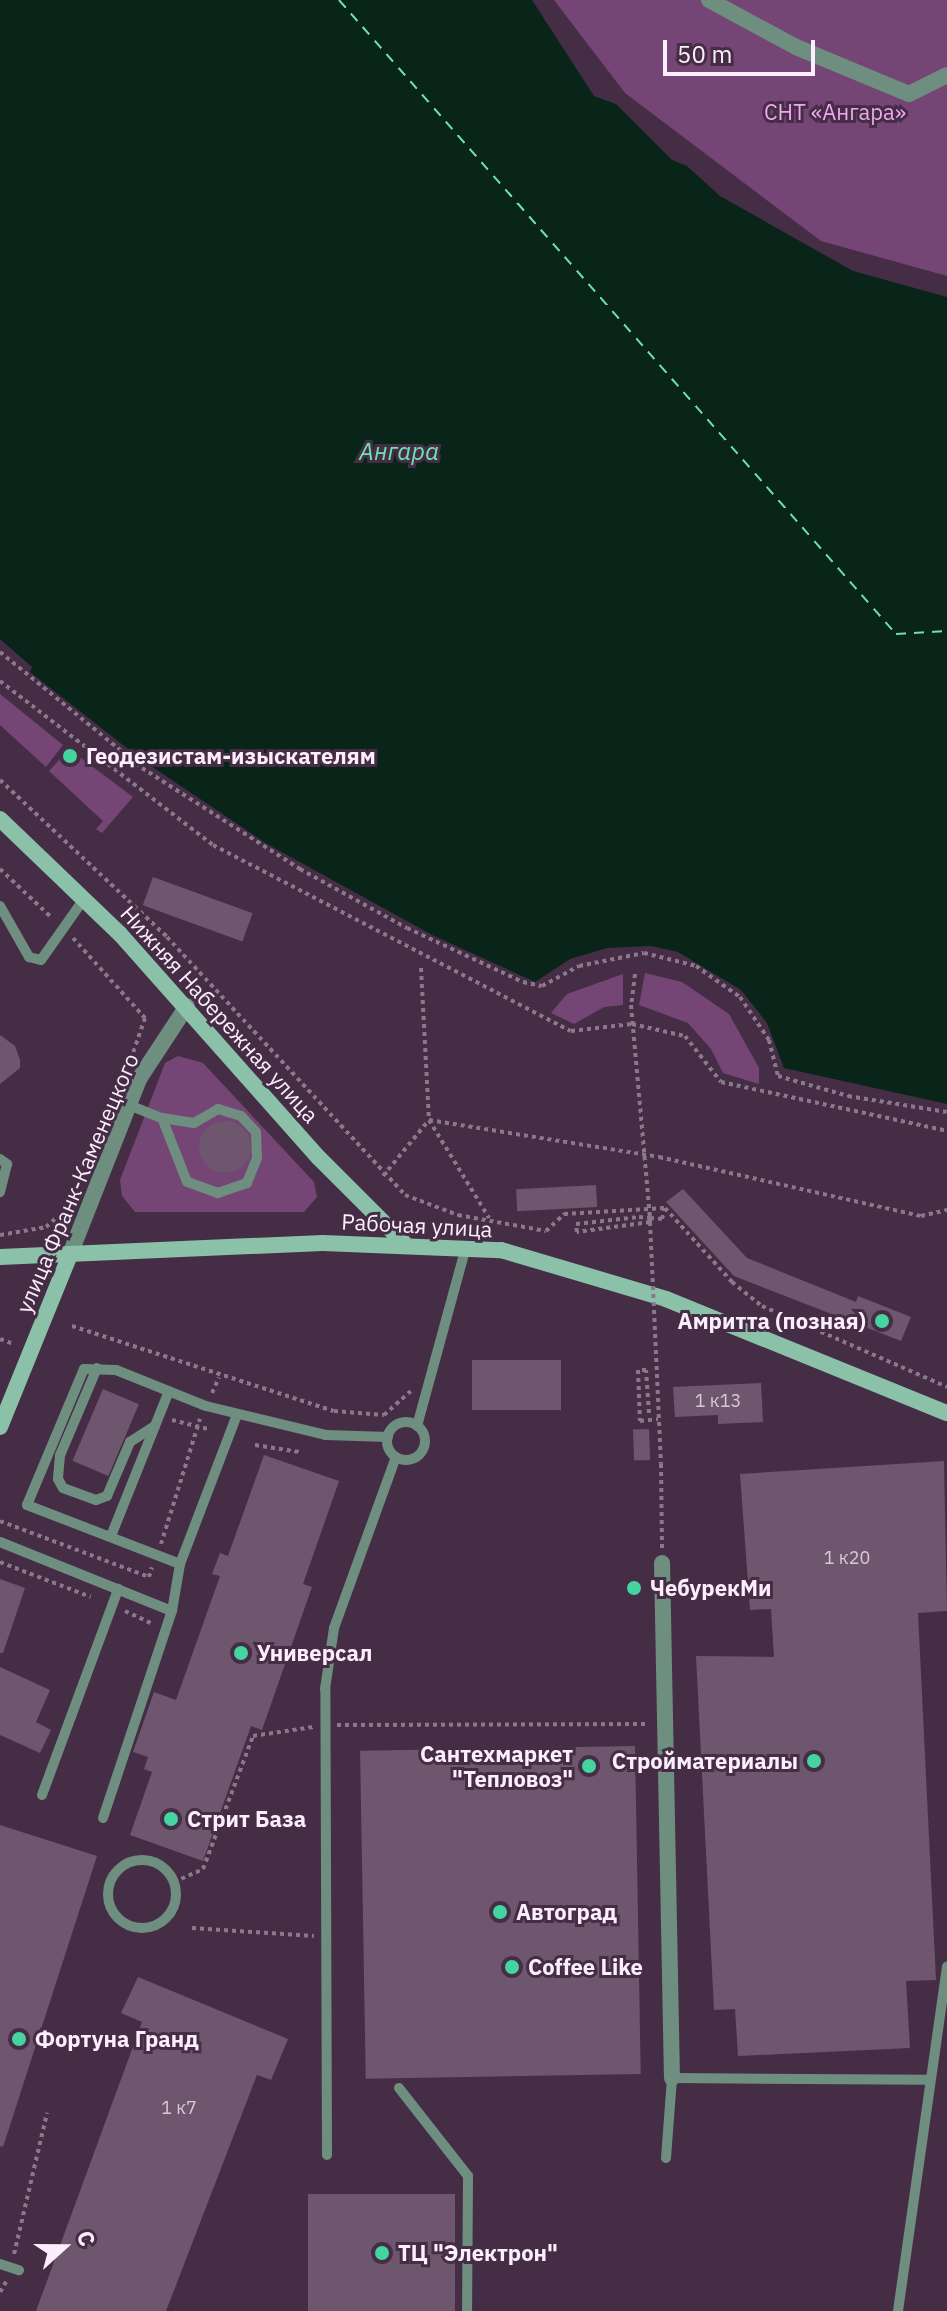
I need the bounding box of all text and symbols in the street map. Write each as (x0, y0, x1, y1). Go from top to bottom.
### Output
scale bar (667, 24, 819, 74)
text: 50 m (677, 38, 732, 70)
park label: СНТ «Ангара» (764, 99, 906, 125)
water label: Ангара (359, 438, 439, 466)
place label: Геодезистам-изыскателям (86, 743, 376, 769)
marker: Геодезистам-изыскателям (61, 747, 79, 765)
street label: Нижняя Набережная улица (115, 900, 325, 1128)
street label: улица Франк-Каменецкого (10, 1049, 144, 1317)
street label: Рабочая улица (341, 1208, 493, 1242)
place label: Амритта (позная) (678, 1308, 866, 1334)
marker: Амритта (позная) (873, 1312, 891, 1330)
house number: 1 к13 (695, 1390, 741, 1412)
house number: 1 к20 (824, 1547, 870, 1569)
place label: ЧебурекМи (650, 1575, 772, 1601)
marker: ЧебурекМи (625, 1579, 643, 1597)
place label: Универсал (257, 1640, 372, 1666)
marker: Универсал (232, 1644, 250, 1662)
place label: Сантехмаркет "Тепловоз" (420, 1740, 573, 1792)
place label: Стройматериалы (612, 1748, 798, 1774)
marker: Стройматериалы (805, 1752, 823, 1770)
marker: Сантехмаркет "Тепловоз" (580, 1757, 598, 1775)
place label: Стрит База (187, 1806, 306, 1832)
marker: Стрит База (162, 1810, 180, 1828)
place label: Автоград (516, 1899, 617, 1925)
marker: Автоград (491, 1903, 509, 1921)
place label: Coffee Like (528, 1954, 643, 1980)
marker: Coffee Like (503, 1958, 521, 1976)
place label: Фортуна Гранд (35, 2026, 199, 2052)
marker: Фортуна Гранд (10, 2030, 28, 2048)
house number: 1 к7 (161, 2097, 197, 2119)
north arrow (24, 2207, 104, 2287)
text: С (71, 2226, 103, 2250)
place label: ТЦ "Электрон" (398, 2240, 558, 2266)
marker: ТЦ "Электрон" (373, 2244, 391, 2262)

